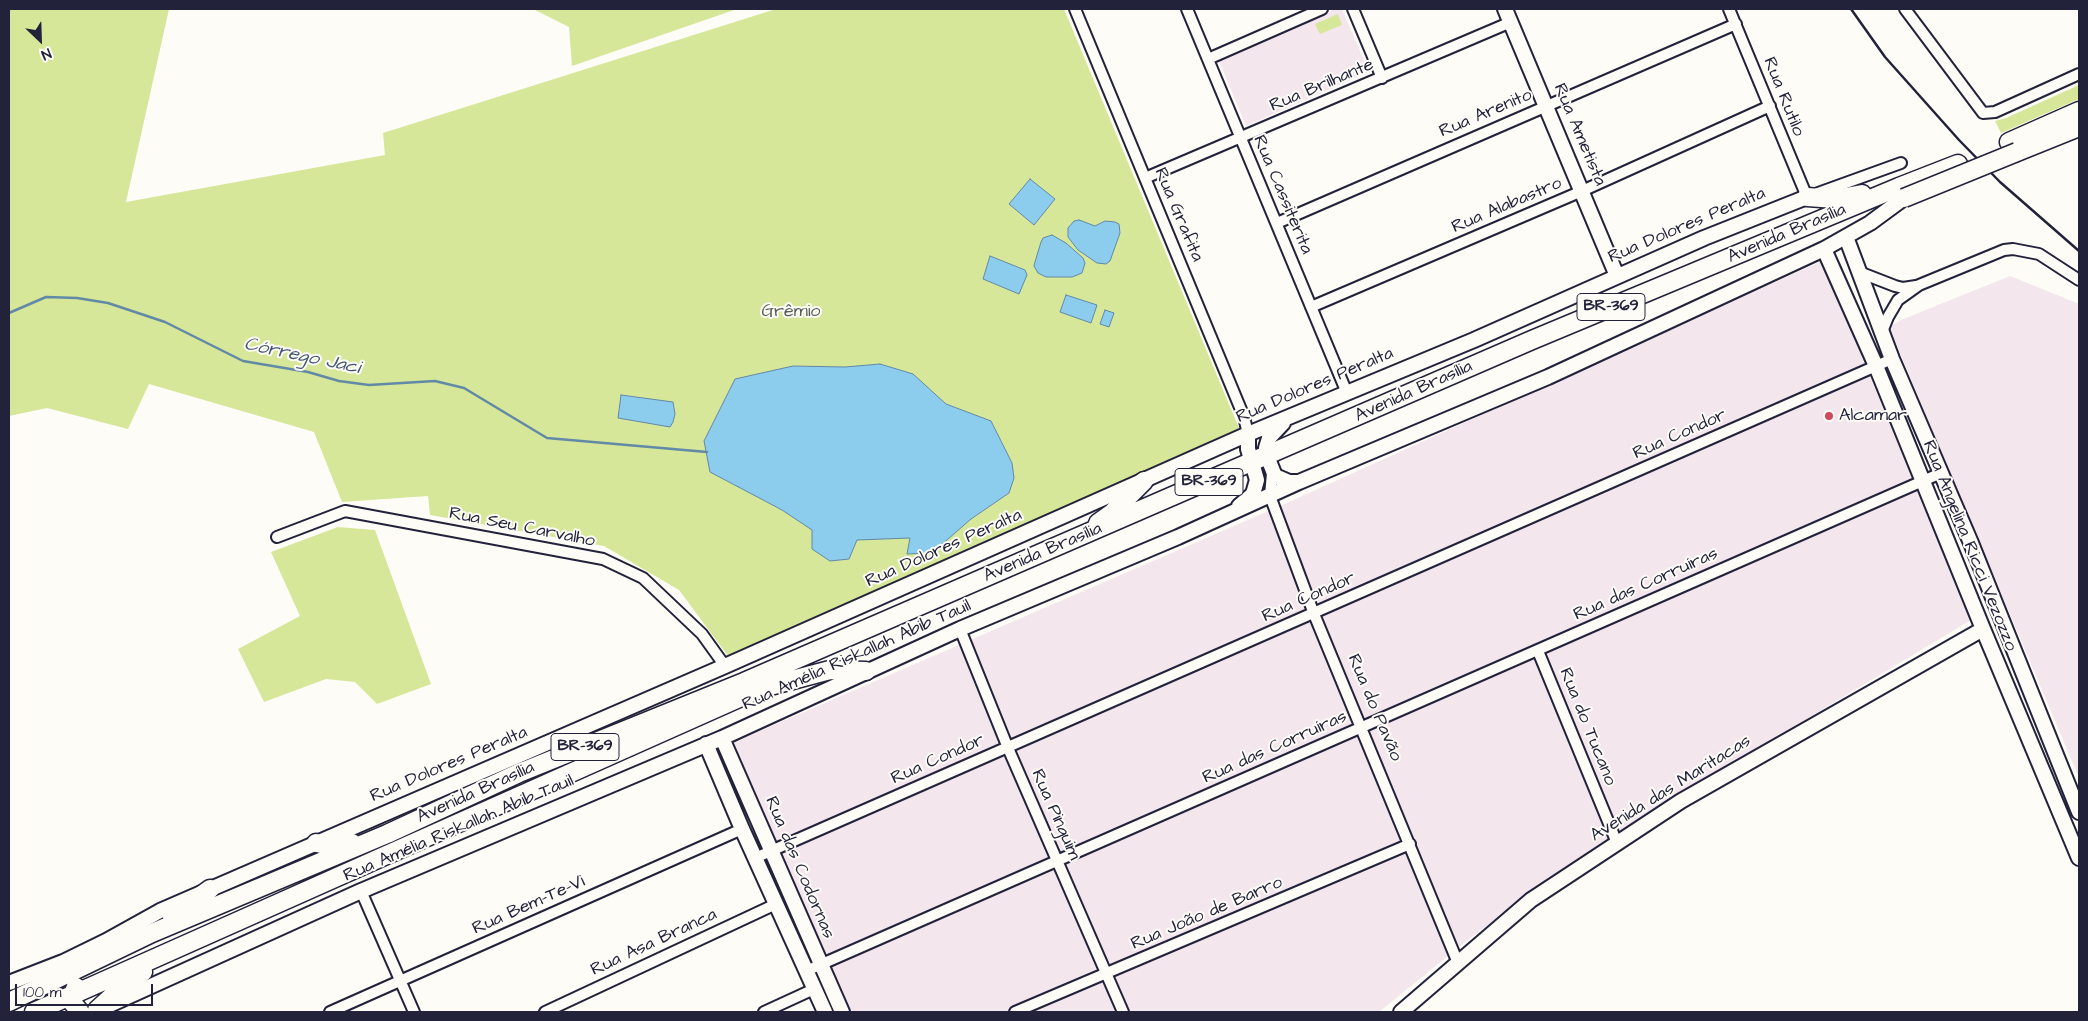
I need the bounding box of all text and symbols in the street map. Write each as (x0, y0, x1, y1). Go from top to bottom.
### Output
north arrow (15, 15, 65, 65)
text: N (38, 43, 54, 65)
street label: Rua Brilhante (1267, 54, 1377, 118)
street label: Rua Rutilo (1757, 54, 1809, 140)
street label: Rua Ametista (1548, 81, 1610, 189)
street label: Rua Arenito (1436, 85, 1536, 143)
street label: Rua Cassiterita (1247, 132, 1317, 258)
street label: Rua Grafita (1149, 165, 1207, 265)
street label: Rua Alabastro (1449, 173, 1565, 239)
street label: Rua Dolores Peralta (1605, 183, 1769, 269)
street label: Avenida Brasília (1725, 199, 1849, 269)
road number: BR-369 (1577, 294, 1645, 320)
park label: Grêmio (762, 301, 820, 323)
water label: Córrego Jaci (242, 334, 362, 380)
street label: Rua Dolores Peralta (1233, 343, 1397, 429)
street label: Avenida Brasília (1352, 356, 1476, 428)
street label: Rua Condor (1630, 405, 1730, 465)
place label: Alcamar (1839, 405, 1907, 427)
marker: Alcamar (1823, 410, 1835, 422)
street label: Rua Angelina Ricci Vezozzo (1917, 438, 2021, 654)
road number: BR-369 (1175, 468, 1243, 496)
street label: Rua Seu Carvalho (447, 503, 597, 553)
street label: Rua Dolores Peralta (863, 505, 1025, 593)
street label: Avenida Brasília (981, 518, 1105, 588)
street label: Rua das Corruíras (1570, 543, 1722, 627)
street label: Rua Condor (1259, 568, 1359, 628)
street label: Rua Amélia Riskallah Abib Tauil (739, 596, 975, 716)
street label: Rua do Pavão (1342, 651, 1406, 765)
street label: Rua do Tucano (1554, 665, 1620, 789)
street label: Rua das Corruíras (1199, 706, 1351, 790)
street label: Rua Dolores Peralta (367, 722, 531, 808)
street label: Rua Condor (888, 730, 988, 790)
street label: Avenida das Maritacas (1587, 731, 1755, 847)
road number: BR-369 (551, 734, 619, 760)
street label: Avenida Brasília (414, 757, 538, 829)
street label: Rua Pinguim (1025, 766, 1085, 864)
street label: Rua Amélia Riskallah Abib Tauil (341, 771, 577, 887)
street label: Rua das Codornas (759, 794, 839, 942)
street label: Rua Bem-Te-Vi (469, 872, 589, 940)
street label: Rua João de Barro (1128, 872, 1286, 956)
street label: Rua Asa Branca (587, 904, 721, 982)
scale bar (18, 974, 155, 1006)
text: 100 m (23, 982, 62, 1003)

